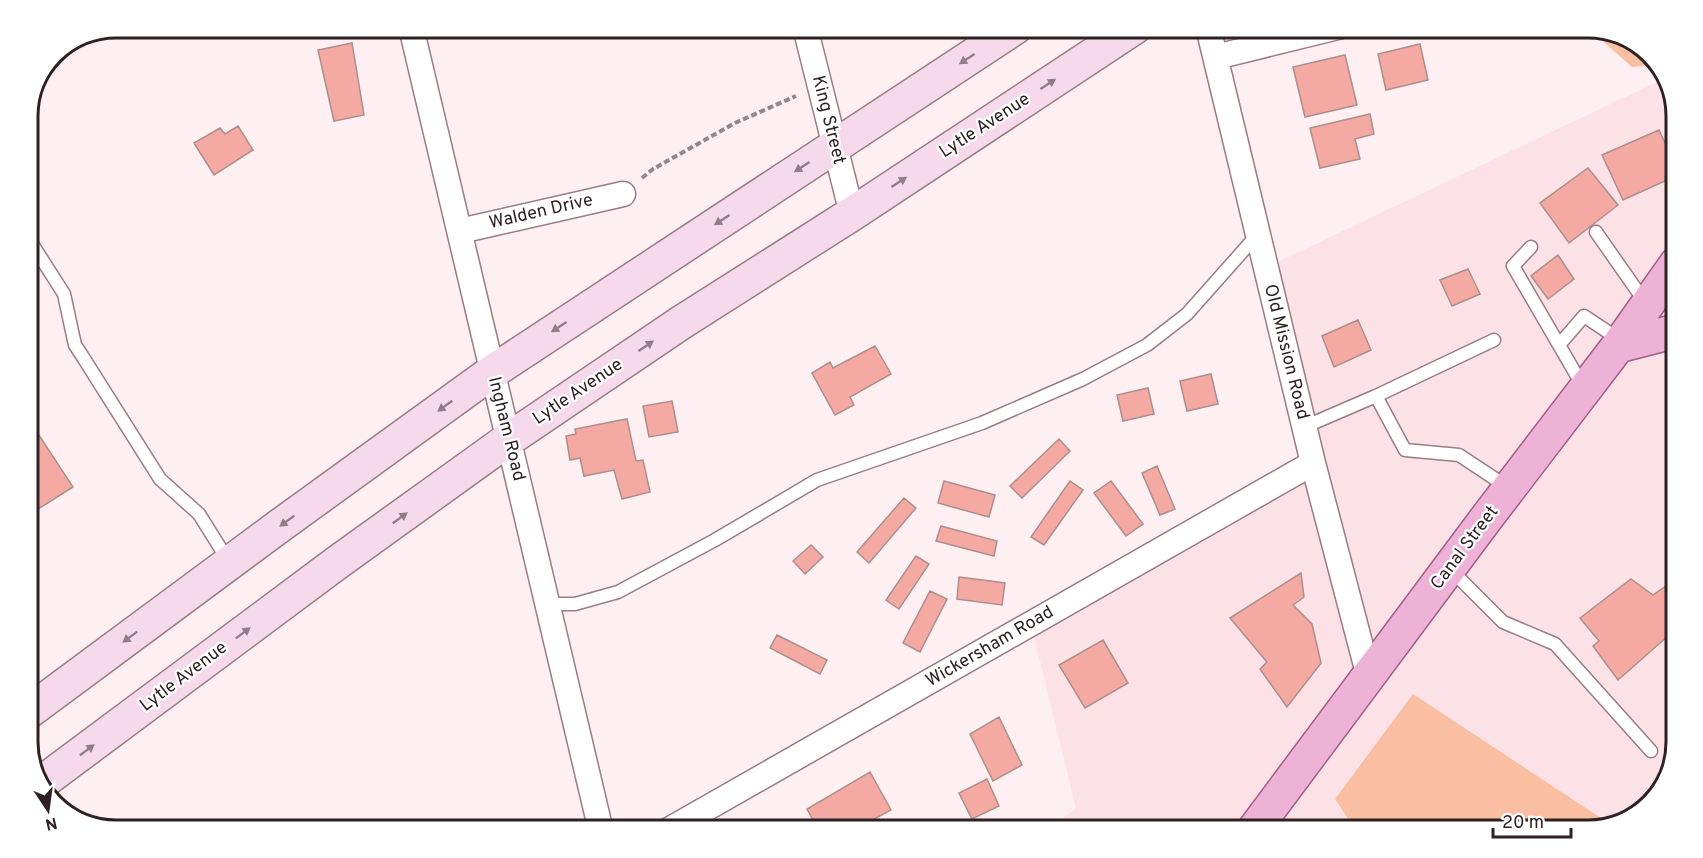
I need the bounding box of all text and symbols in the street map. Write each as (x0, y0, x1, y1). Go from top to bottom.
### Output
one-way arrow (959, 53, 975, 64)
street label: King Street (806, 73, 850, 167)
one-way arrow (1039, 79, 1056, 90)
street label: Lytle Avenue (935, 88, 1035, 164)
one-way arrow (794, 161, 810, 172)
one-way arrow (891, 177, 907, 188)
street label: Walden Drive (487, 189, 595, 235)
one-way arrow (714, 214, 730, 225)
street label: Old Mission Road (1258, 282, 1314, 422)
one-way arrow (551, 322, 567, 333)
one-way arrow (638, 340, 654, 352)
street label: Lytle Avenue (529, 354, 627, 430)
street label: Ingham Road (482, 374, 530, 484)
one-way arrow (437, 400, 453, 412)
street label: Canal Street (1426, 501, 1504, 595)
one-way arrow (393, 512, 408, 524)
one-way arrow (279, 515, 295, 527)
street label: Wickersham Road (922, 601, 1058, 693)
one-way arrow (235, 627, 251, 639)
one-way arrow (122, 631, 138, 643)
street label: Lytle Avenue (136, 637, 232, 717)
one-way arrow (79, 744, 94, 756)
north arrow (18, 780, 78, 840)
scale bar (1493, 801, 1571, 839)
text: N (43, 812, 59, 834)
text: 20 m (1502, 812, 1544, 835)

